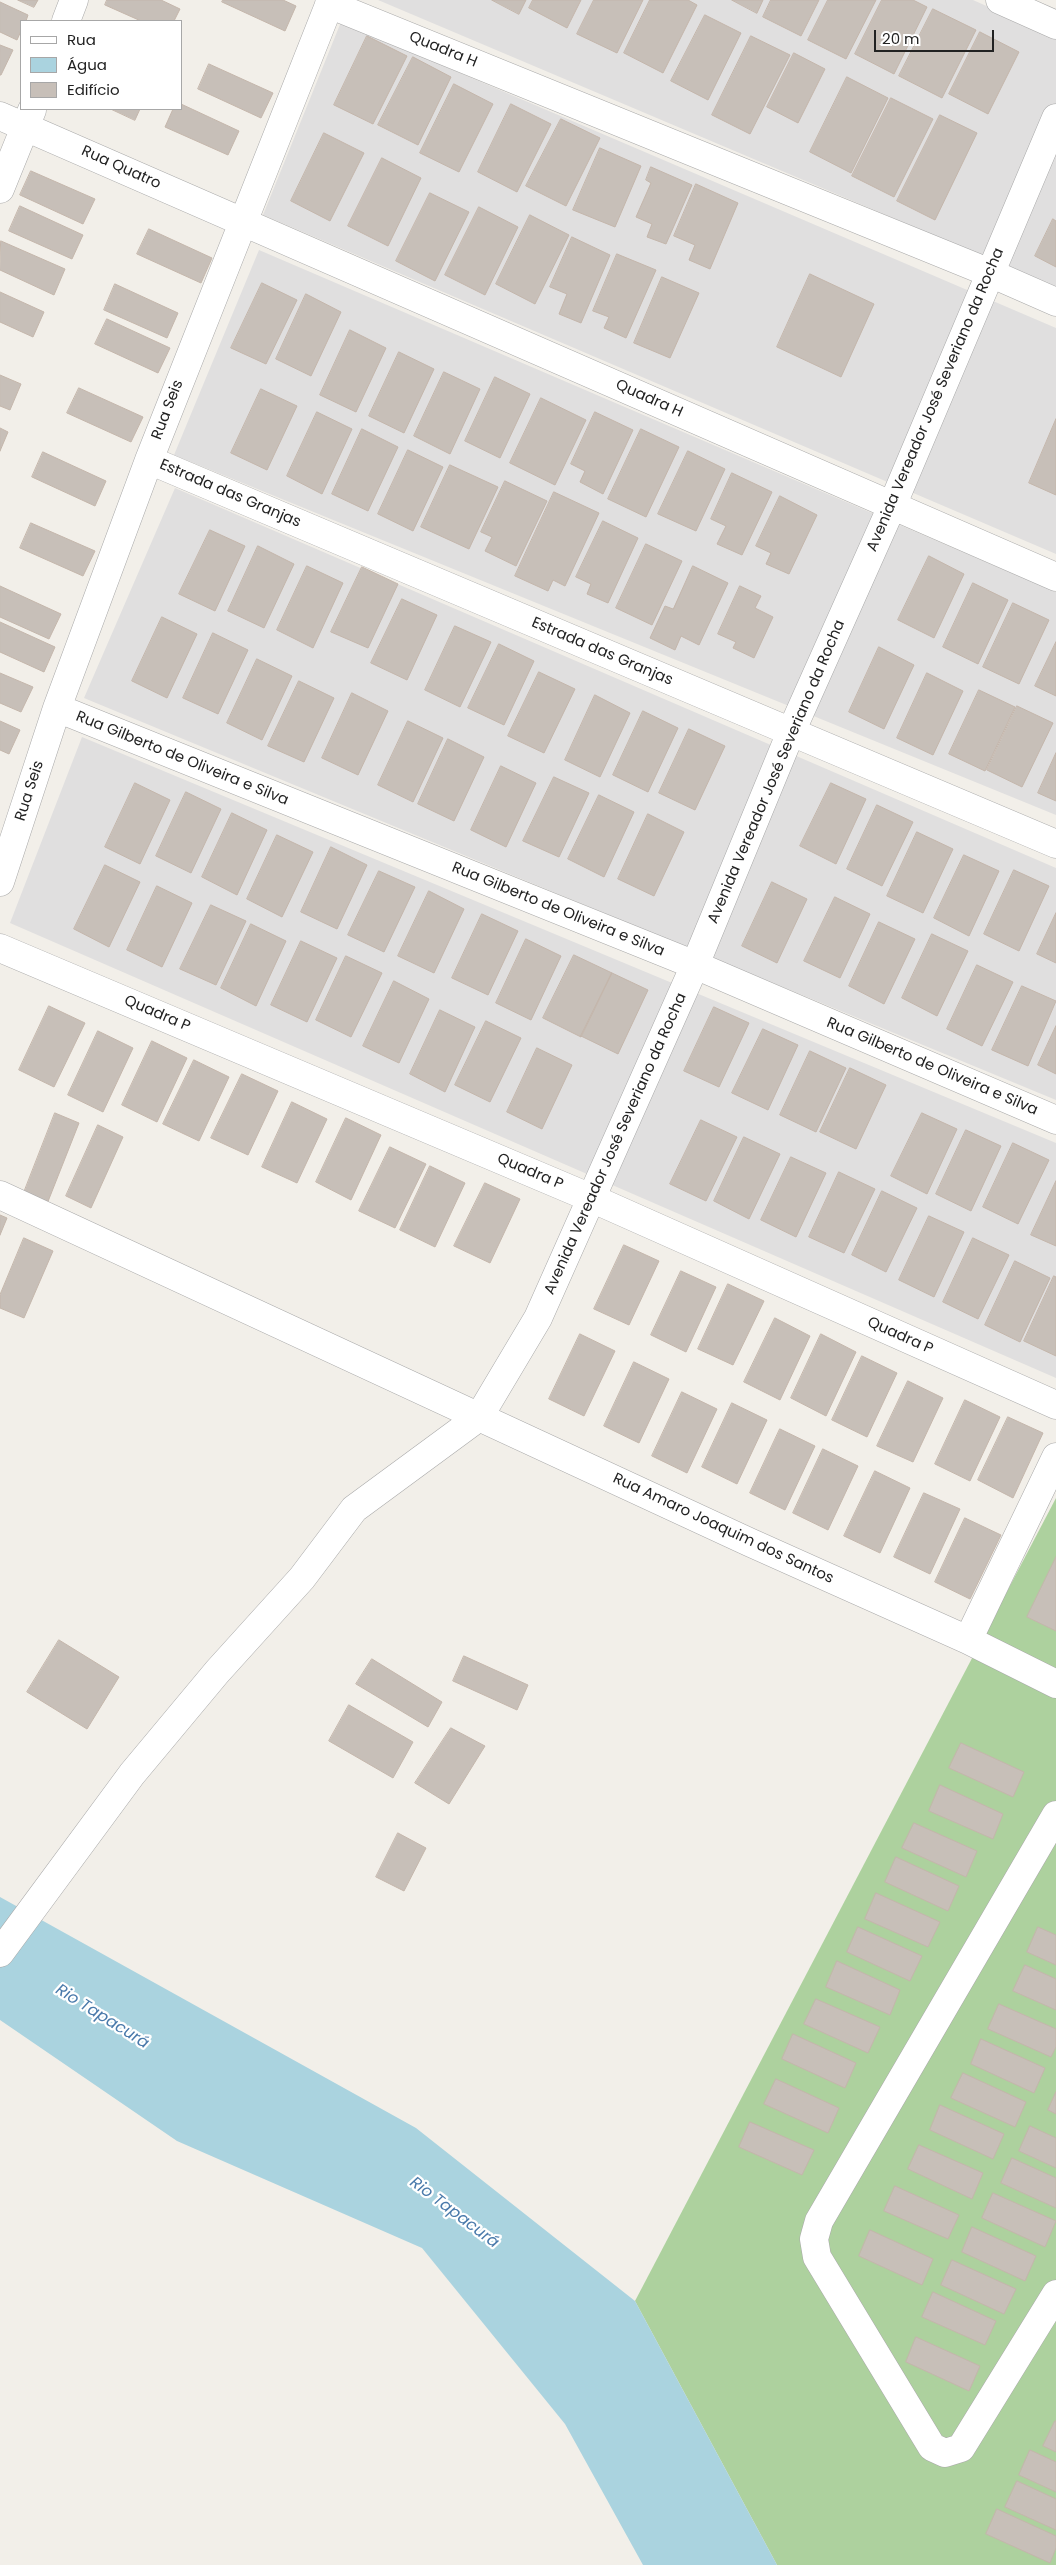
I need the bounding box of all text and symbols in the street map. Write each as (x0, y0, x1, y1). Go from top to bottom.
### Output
legend (20, 20, 182, 110)
scale bar (876, 20, 996, 52)
street label: Quadra H (406, 28, 480, 72)
text: 20 m (882, 28, 920, 49)
text: Rua (67, 29, 96, 50)
text: Água (67, 54, 107, 75)
text: Edifício (67, 79, 120, 100)
street label: Rua Quatro (78, 142, 164, 194)
street label: Avenida Vereador José Severiano da Rocha (864, 245, 1008, 555)
street label: Quadra H (613, 376, 685, 422)
street label: Rua Seis (148, 378, 188, 442)
street label: Estrada das Granjas (157, 456, 303, 532)
street label: Estrada das Granjas (529, 614, 675, 690)
street label: Avenida Vereador José Severiano da Rocha (705, 617, 849, 927)
street label: Rua Gilberto de Oliveira e Silva (73, 708, 291, 810)
street label: Rua Seis (12, 759, 48, 823)
street label: Rua Gilberto de Oliveira e Silva (449, 859, 667, 961)
street label: Avenida Vereador José Severiano da Rocha (541, 990, 691, 1298)
street label: Quadra P (121, 992, 193, 1036)
street label: Rua Gilberto de Oliveira e Silva (824, 1014, 1040, 1120)
street label: Quadra P (494, 1150, 566, 1194)
street label: Quadra P (864, 1314, 936, 1358)
street label: Rua Amaro Joaquim dos Santos (610, 1470, 836, 1588)
water label: Rio Tapacurá (52, 1981, 152, 2053)
water label: Rio Tapacurá (406, 2173, 502, 2253)

